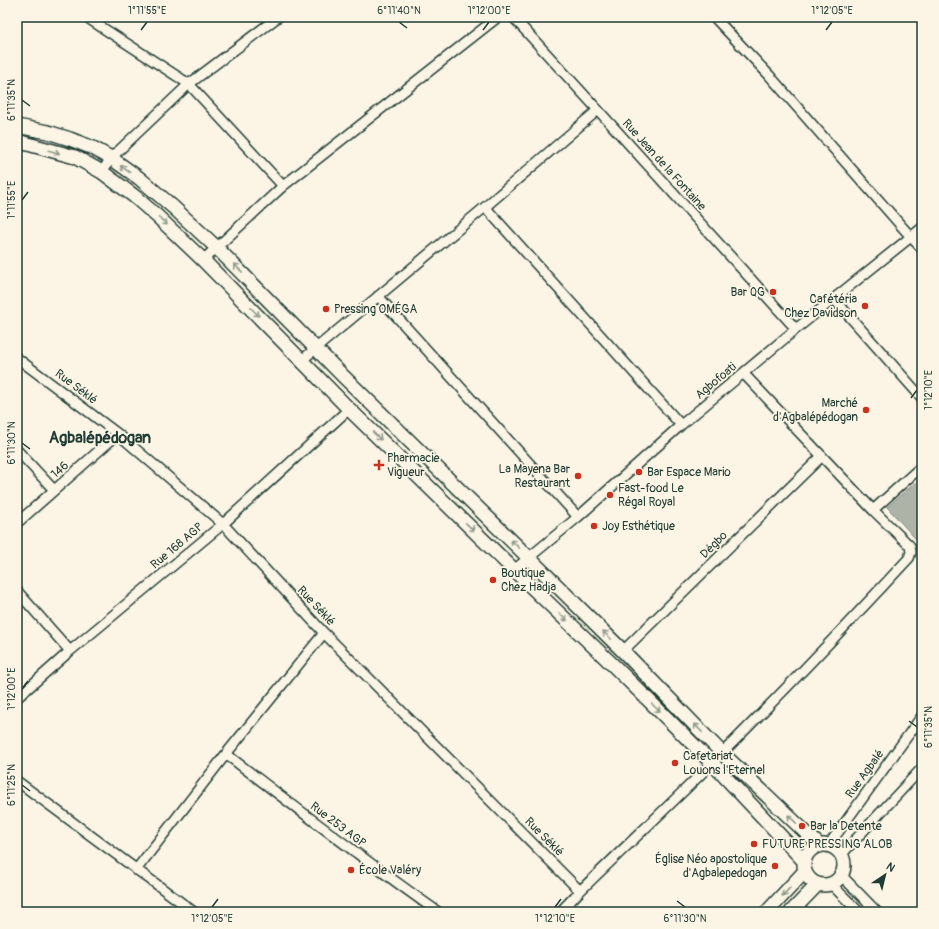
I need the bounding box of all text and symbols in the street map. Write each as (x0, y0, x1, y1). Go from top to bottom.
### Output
text: 1°11'55"E (128, 5, 166, 17)
text: 6°11'40"N (377, 5, 421, 17)
text: 1°12'00"E (468, 5, 510, 17)
text: 1°12'05"E (811, 5, 853, 17)
text: 6°11'35"N (6, 79, 18, 121)
street label: Rue Jean de la Fontaine (619, 116, 709, 214)
one-way arrow (48, 149, 61, 156)
one-way arrow (120, 164, 131, 173)
text: 1°11'55"E (6, 181, 18, 219)
one-way arrow (158, 216, 168, 226)
one-way arrow (233, 263, 243, 273)
place label: Bar QG (730, 285, 765, 300)
marker: Bar QG (768, 287, 778, 297)
place label: Cafétéria Chez Davidson (784, 292, 857, 321)
place label: Pressing OMÉGA (334, 301, 417, 317)
marker: Cafétéria Chez Davidson (860, 301, 870, 311)
marker: Pressing OMÉGA (321, 304, 331, 314)
one-way arrow (250, 307, 260, 317)
street label: Agbofoati (692, 360, 740, 402)
street label: Rue Séklé (52, 366, 100, 408)
text: 1°12'10"E (923, 370, 935, 410)
place label: Marché d'Agbalépédogan (773, 396, 858, 425)
marker: Marché d'Agbalépédogan (861, 405, 871, 415)
text: 6°11'30"N (6, 421, 18, 465)
district label: Agbalépédogan (49, 428, 151, 448)
one-way arrow (372, 431, 382, 441)
place label: Pharmacie Vigueur (387, 451, 440, 480)
street label: 146 (48, 458, 72, 482)
marker: Pharmacie Vigueur (374, 460, 384, 470)
place label: La Mayena Bar Restaurant (499, 462, 571, 491)
place label: Bar Espace Mario (647, 465, 731, 480)
marker: Bar Espace Mario (634, 467, 644, 477)
marker: La Mayena Bar Restaurant (573, 471, 583, 481)
place label: Fast-food Le Régal Royal (618, 481, 684, 510)
marker: Fast-food Le Régal Royal (605, 490, 615, 500)
street label: Rue 168 AGP (148, 519, 207, 572)
place label: Joy Esthétique (602, 519, 675, 534)
marker: Joy Esthétique (589, 521, 599, 531)
one-way arrow (465, 522, 475, 532)
street label: Dégbo (697, 528, 731, 562)
one-way arrow (510, 539, 520, 549)
place label: Boutique Chez Hadja (501, 566, 557, 595)
marker: Boutique Chez Hadja (488, 575, 498, 585)
street label: Rue Séklé (294, 583, 338, 629)
one-way arrow (558, 612, 568, 622)
one-way arrow (602, 630, 612, 640)
text: 1°12'00"E (6, 668, 18, 710)
one-way arrow (652, 703, 661, 713)
text: 6°11'35"N (923, 706, 935, 748)
one-way arrow (693, 723, 703, 733)
street label: Rue Agbalé (842, 747, 888, 801)
place label: Cafetariat Louons l'Eternel (683, 749, 765, 778)
marker: Cafetariat Louons l'Eternel (670, 758, 680, 768)
text: 6°11'25"N (6, 764, 18, 806)
street label: Rue 253 AGP (307, 799, 369, 851)
street label: Rue Séklé (521, 814, 567, 860)
one-way arrow (787, 814, 797, 824)
place label: Bar la Detente (810, 819, 882, 834)
marker: Bar la Detente (797, 821, 807, 831)
place label: FUTURE PRESSING ALOB (762, 837, 893, 852)
marker: FUTURE PRESSING ALOB (749, 839, 759, 849)
place label: Église Néo apostolique d'Agbalepedogan (655, 851, 767, 881)
north arrow (865, 855, 905, 895)
text: N (884, 860, 898, 875)
marker: Église Néo apostolique d'Agbalepedogan (770, 861, 780, 871)
place label: École Valéry (359, 862, 421, 878)
marker: École Valéry (346, 865, 356, 875)
one-way arrow (781, 887, 791, 897)
text: 1°12'05"E (191, 913, 233, 925)
text: 1°12'10"E (535, 913, 575, 925)
text: 6°11'30"N (663, 913, 707, 925)

